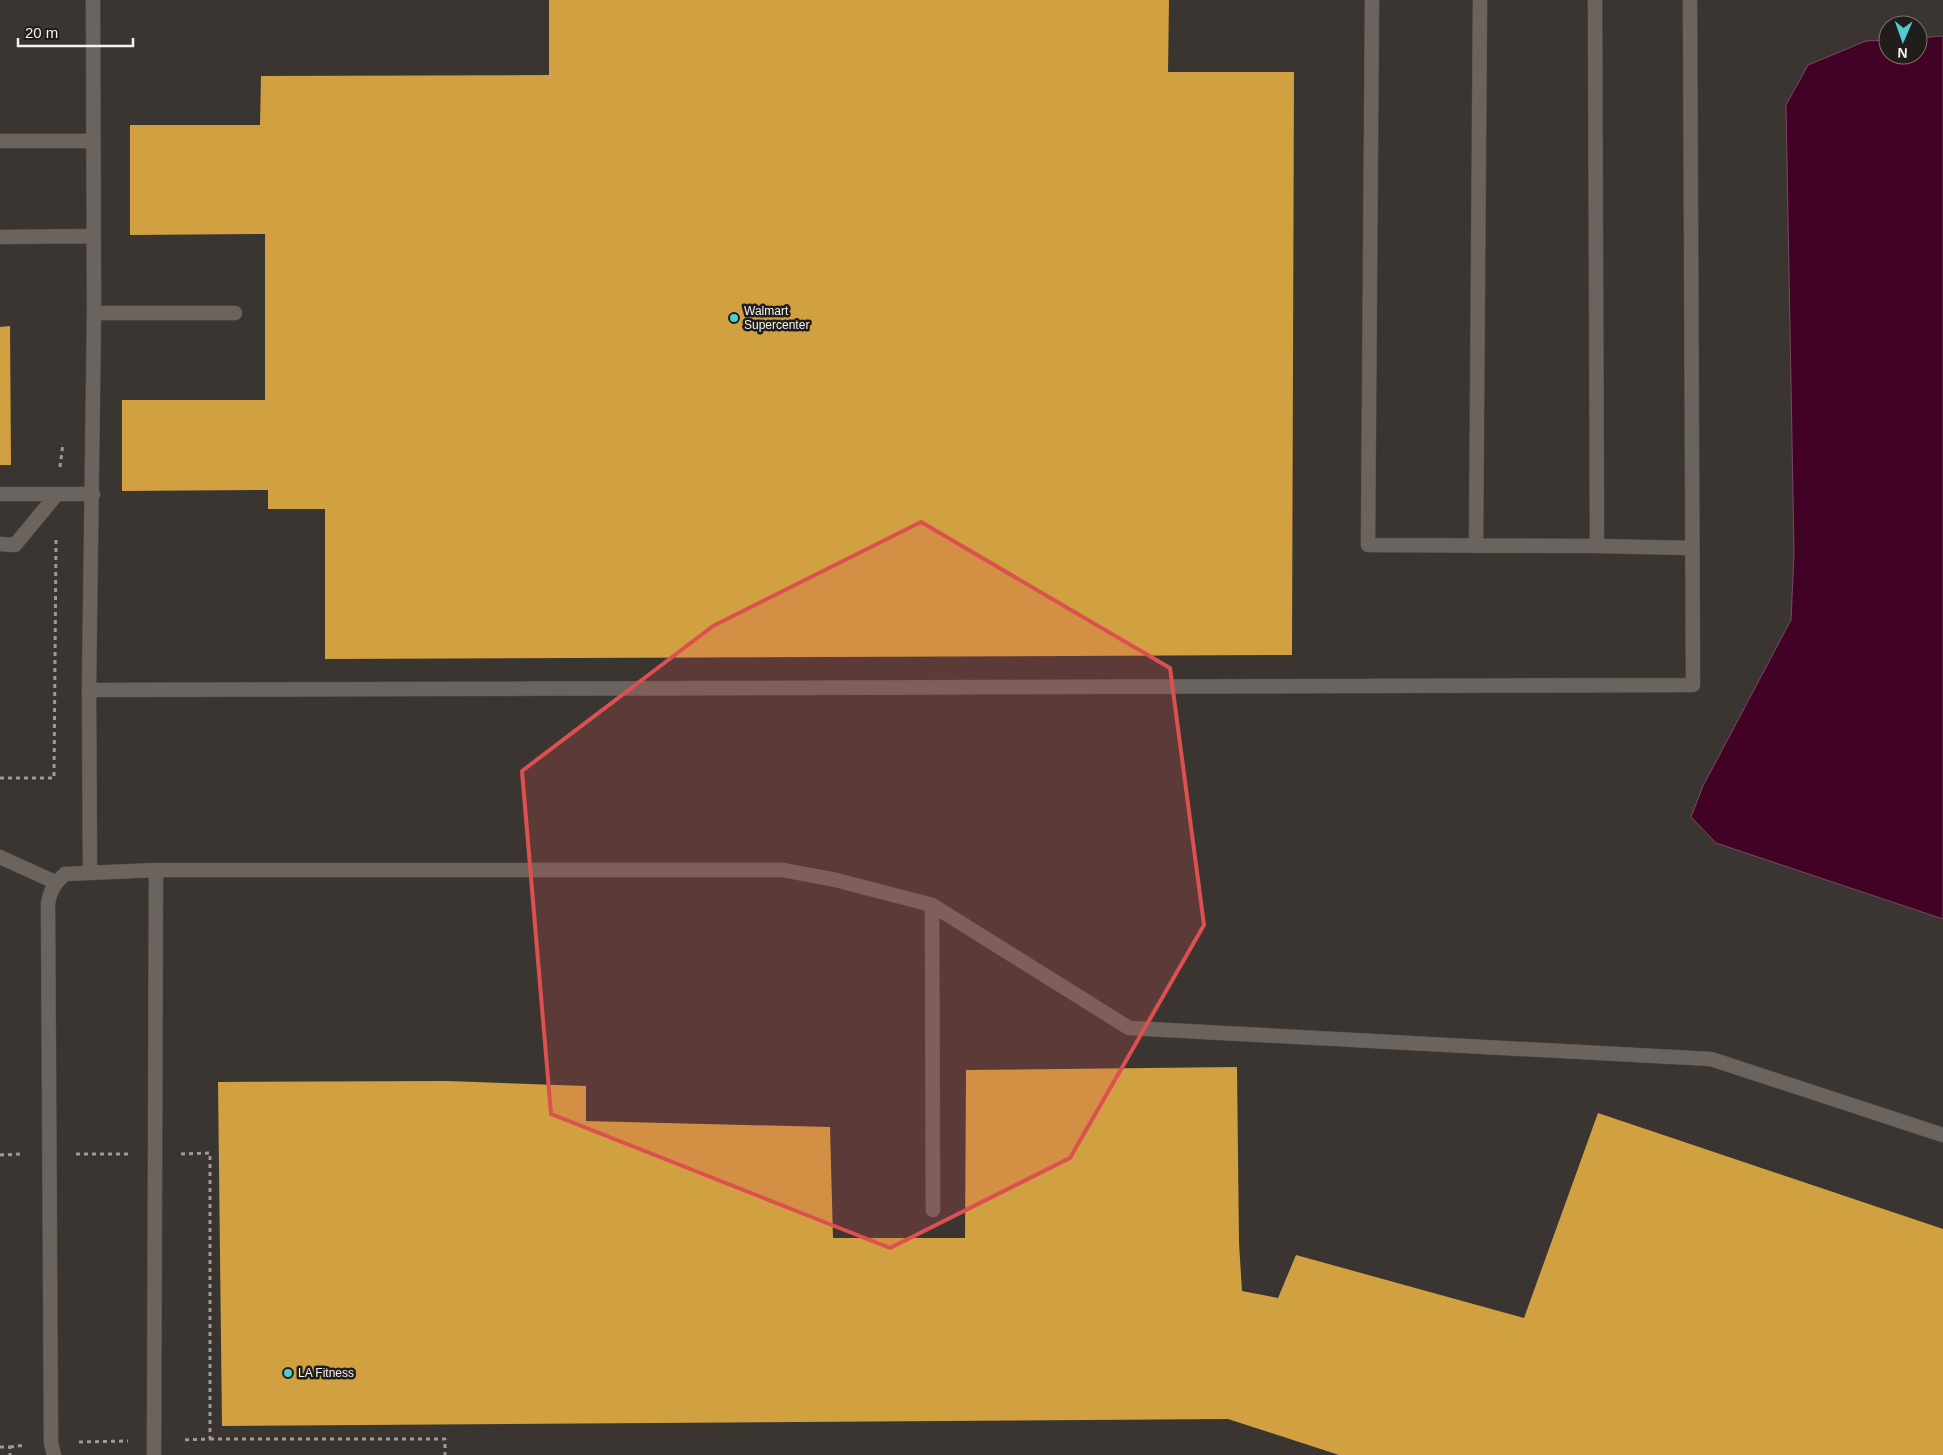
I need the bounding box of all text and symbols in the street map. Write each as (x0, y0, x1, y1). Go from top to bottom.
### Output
scale bar (18, 15, 132, 47)
north arrow (1878, 15, 1928, 65)
text: 20 m (25, 24, 58, 41)
text: N (1897, 45, 1908, 61)
place label: Walmart Supercenter (744, 304, 809, 332)
marker: Walmart Supercenter (728, 312, 740, 324)
place label: LA Fitness (298, 1366, 354, 1380)
marker: LA Fitness (282, 1367, 294, 1379)

